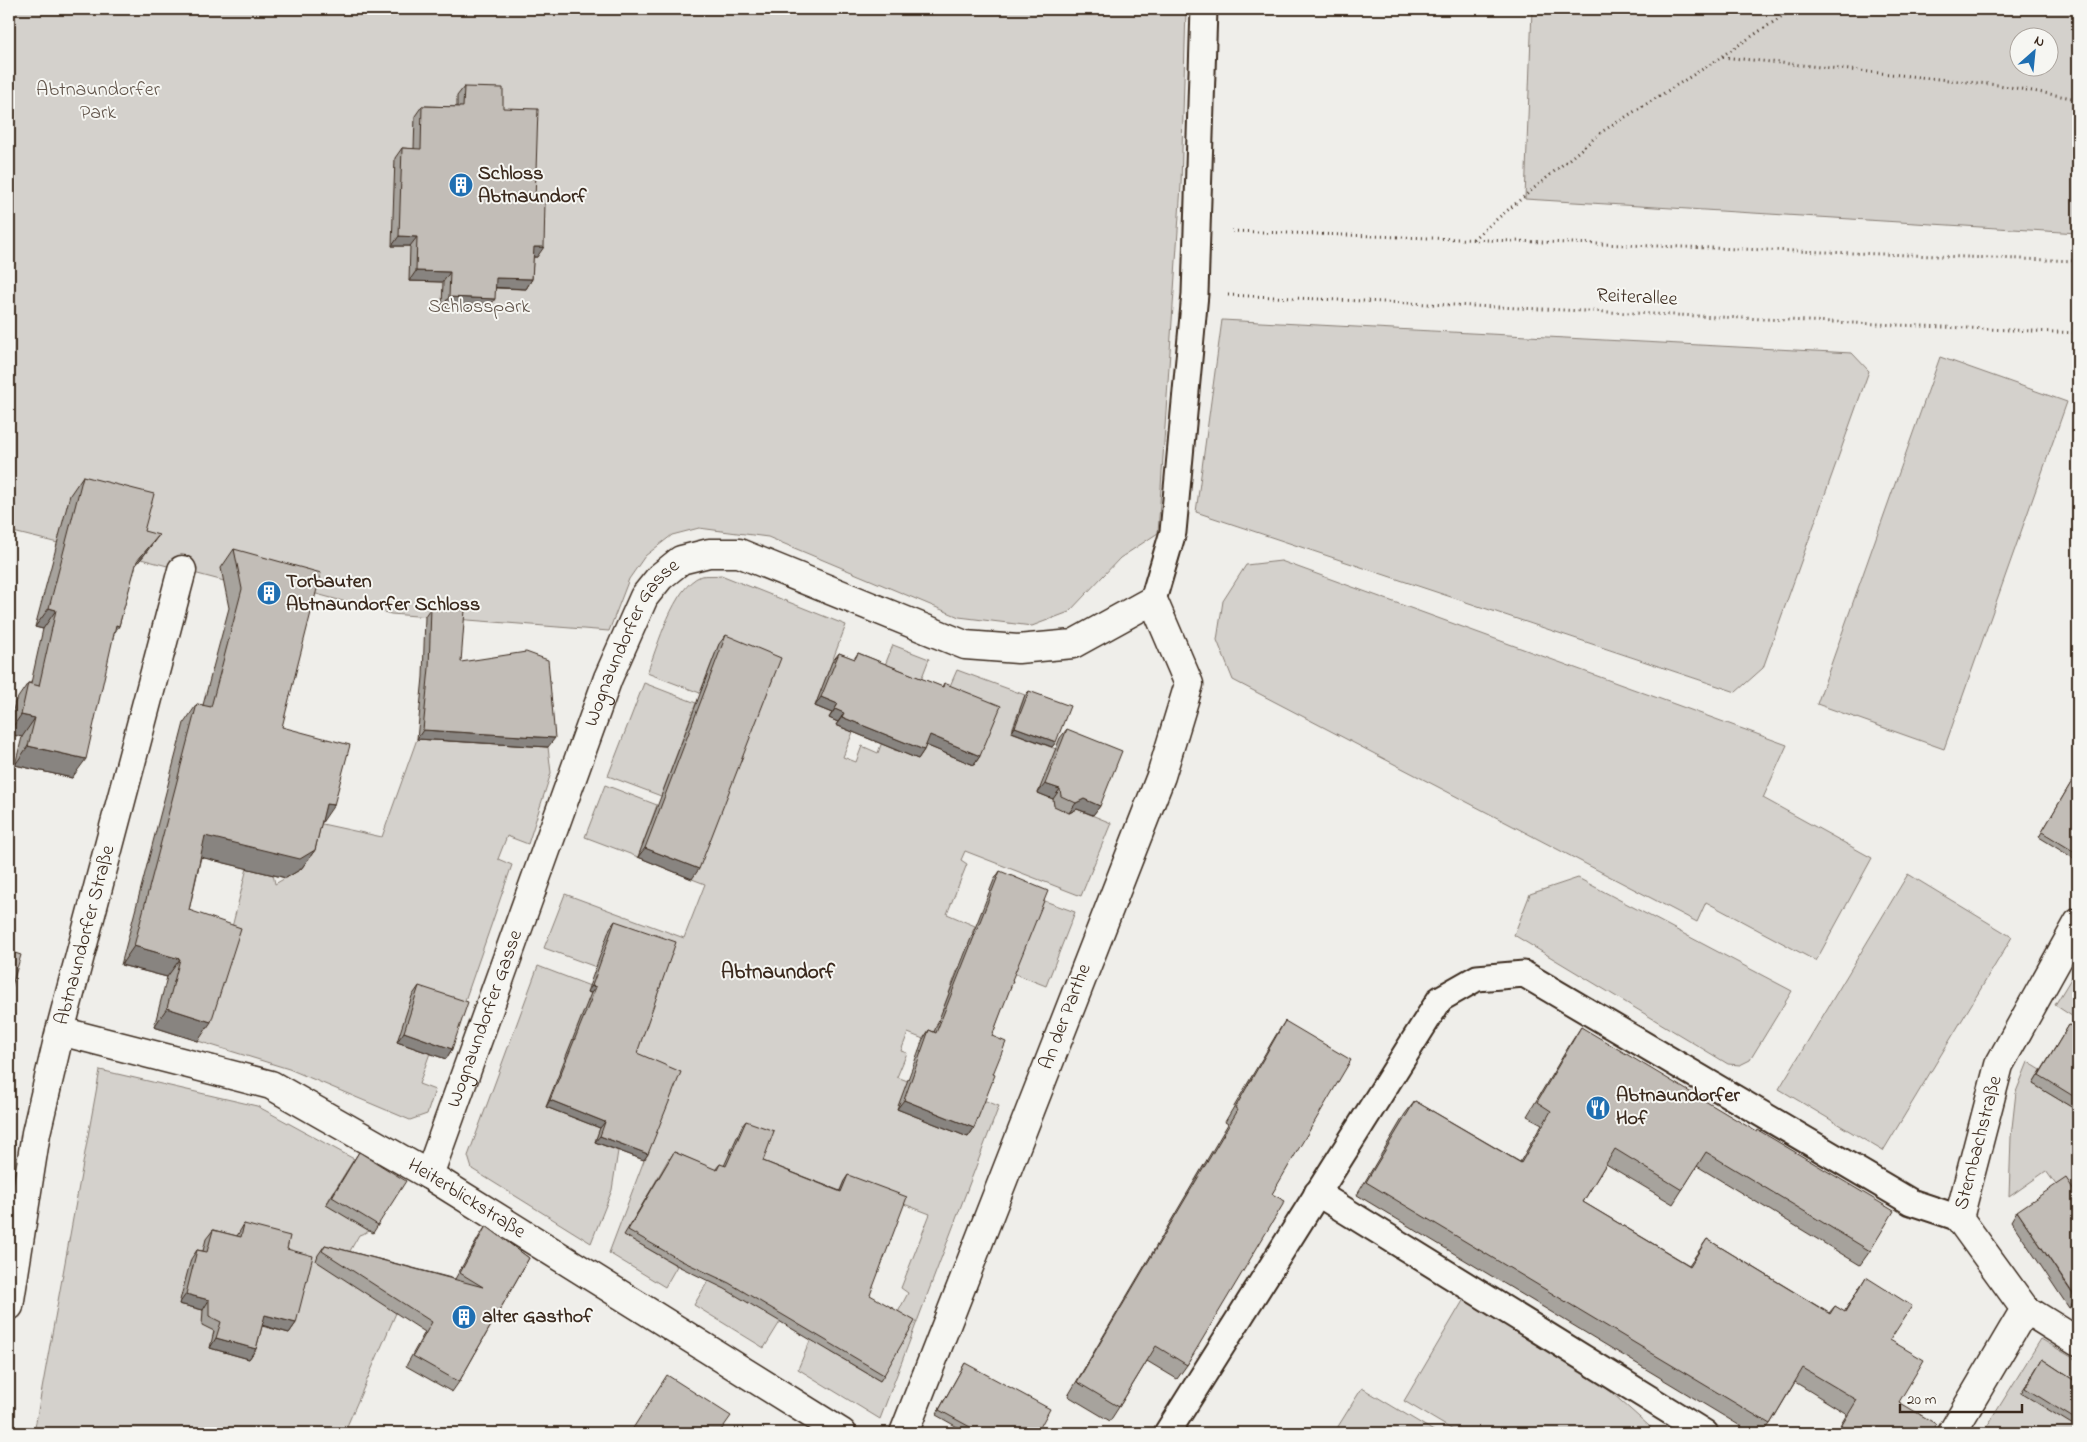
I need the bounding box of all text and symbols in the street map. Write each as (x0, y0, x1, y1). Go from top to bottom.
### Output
north arrow (2010, 28, 2060, 78)
text: N (2030, 30, 2048, 53)
park label: Abtnaundorfer Park (36, 76, 161, 128)
place label: Schloss Abtnaundorf (478, 160, 587, 212)
building icon: Schloss Abtnaundorf (448, 172, 474, 198)
street label: Reiterallee (1596, 281, 1678, 315)
park label: Schlosspark (428, 293, 530, 322)
street label: Wognaundorfer Gasse (577, 552, 686, 731)
place label: Torbauten Abtnaundorfer Schloss (286, 568, 480, 620)
building icon: Torbauten Abtnaundorfer Schloss (256, 580, 282, 606)
street label: Abtnaundorfer Straße (48, 842, 123, 1028)
street label: Wognaundorfer Gasse (440, 926, 531, 1112)
district label: Abtnaundorf (721, 958, 836, 988)
street label: An der Parthe (1033, 960, 1099, 1074)
street label: Sternbachstraße (1947, 1072, 2010, 1213)
place label: Abtnaundorfer Hof (1616, 1082, 1741, 1134)
restaurant icon: Abtnaundorfer Hof (1585, 1095, 1611, 1121)
street label: Heiterblickstraße (402, 1151, 531, 1246)
place label: alter Gasthof (482, 1303, 593, 1332)
building icon: alter Gasthof (451, 1304, 477, 1330)
scale bar (1900, 1382, 2022, 1414)
text: 20 m (1907, 1389, 1937, 1411)

